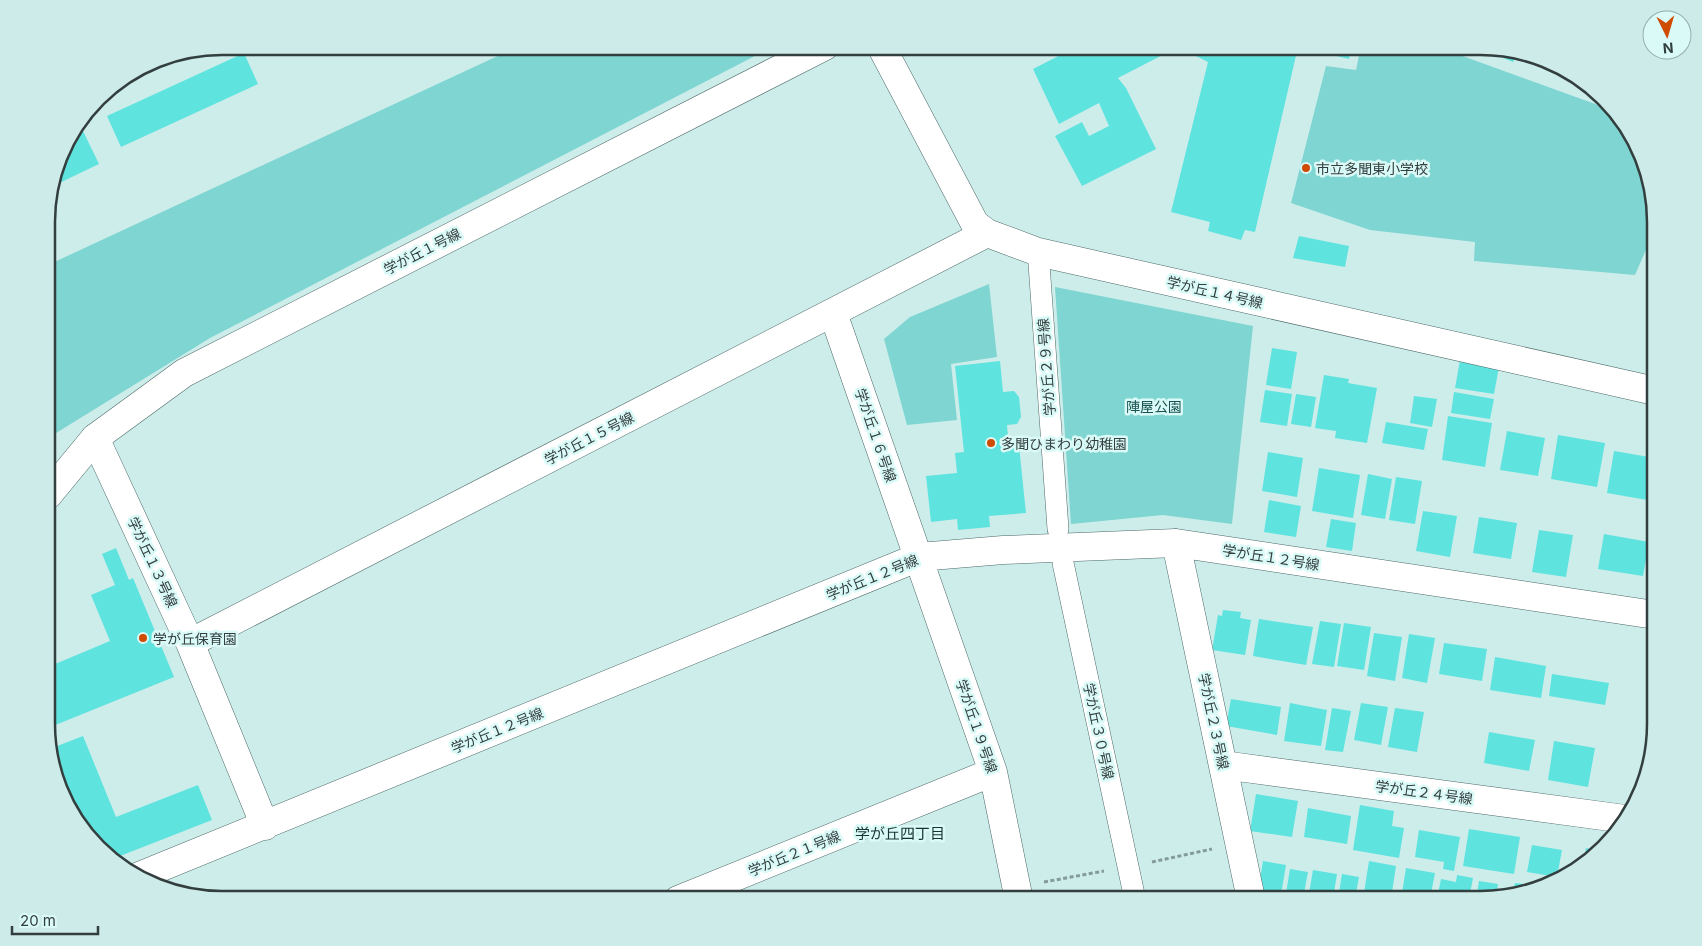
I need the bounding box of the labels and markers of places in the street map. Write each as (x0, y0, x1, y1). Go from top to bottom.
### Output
place label: 市立多聞東小学校 (1316, 160, 1428, 177)
marker: 市立多聞東小学校 (1300, 162, 1312, 174)
place label: 多聞ひまわり幼稚園 (1001, 435, 1127, 452)
marker: 多聞ひまわり幼稚園 (985, 437, 997, 449)
place label: 学が丘保育園 (153, 630, 237, 647)
marker: 学が丘保育園 (137, 632, 149, 644)

